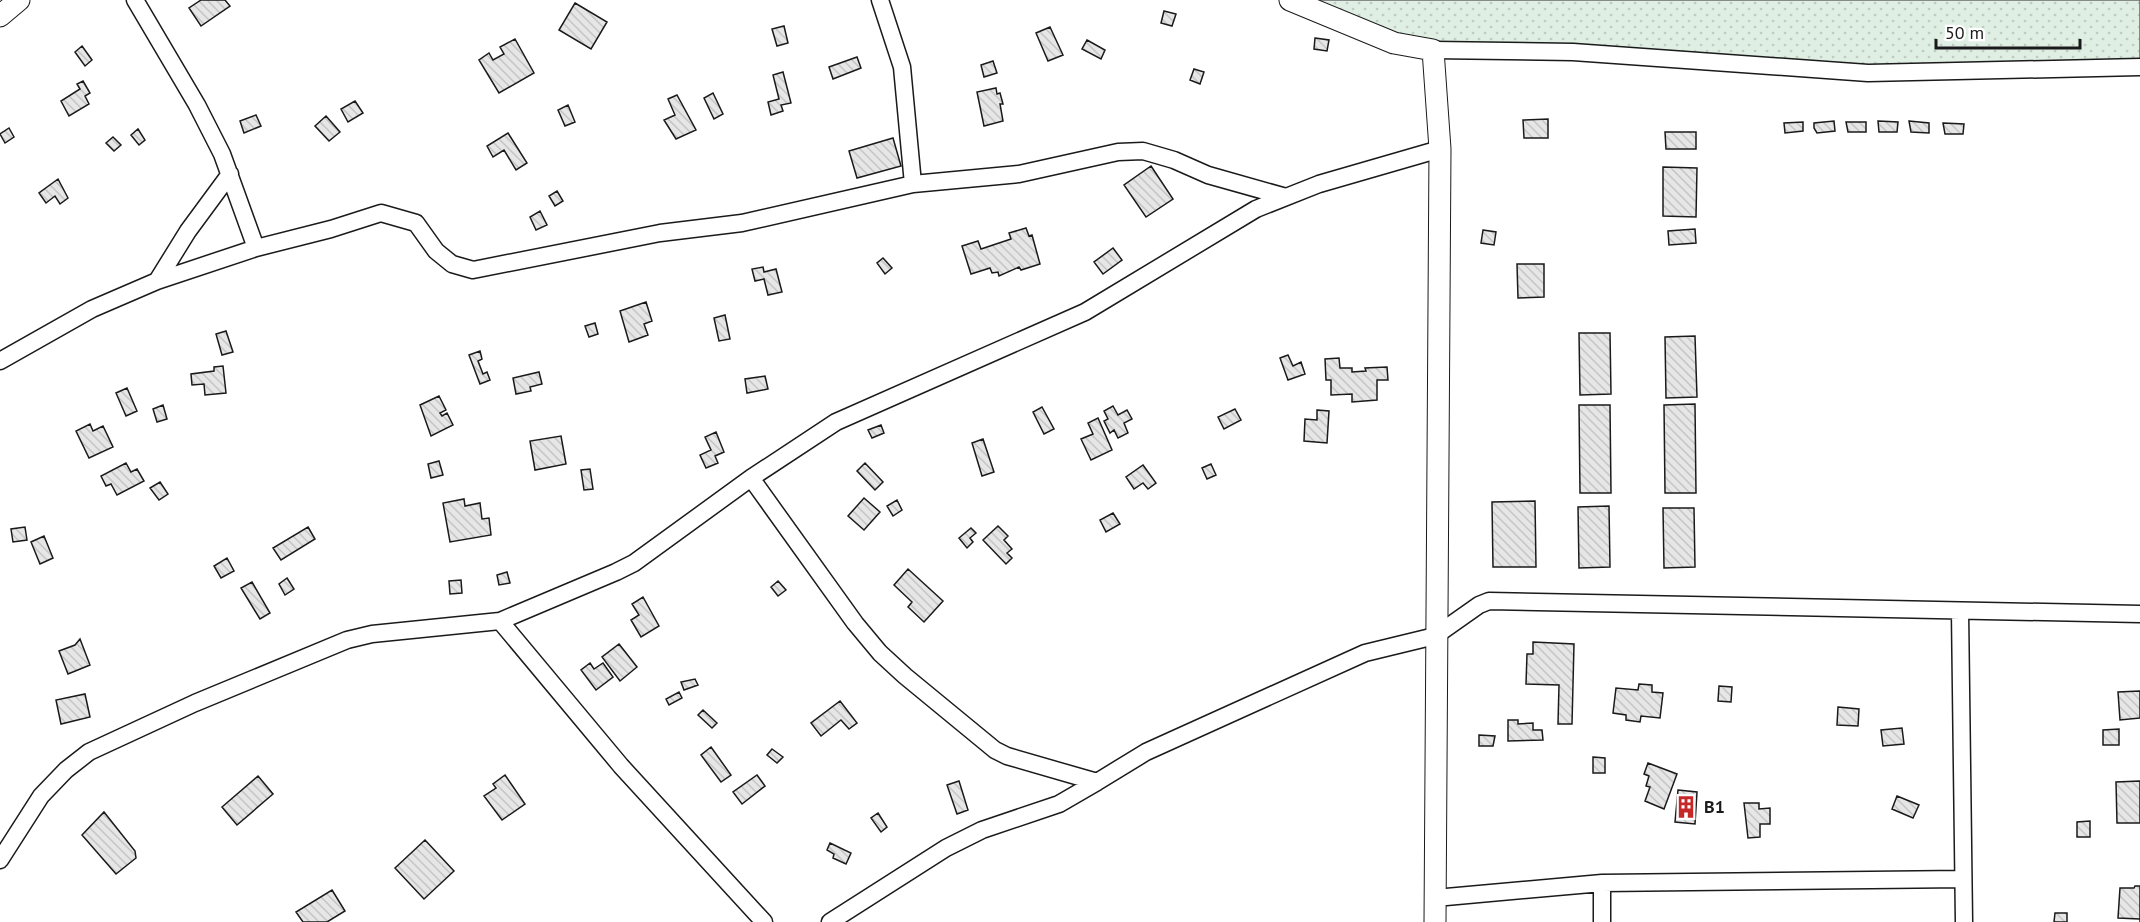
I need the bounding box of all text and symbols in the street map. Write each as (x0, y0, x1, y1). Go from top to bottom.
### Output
scale bar (1936, 12, 2080, 50)
text: 50 m (1945, 21, 1984, 44)
building icon: B1 (1673, 794, 1699, 820)
place label: B1 (1704, 795, 1725, 818)

